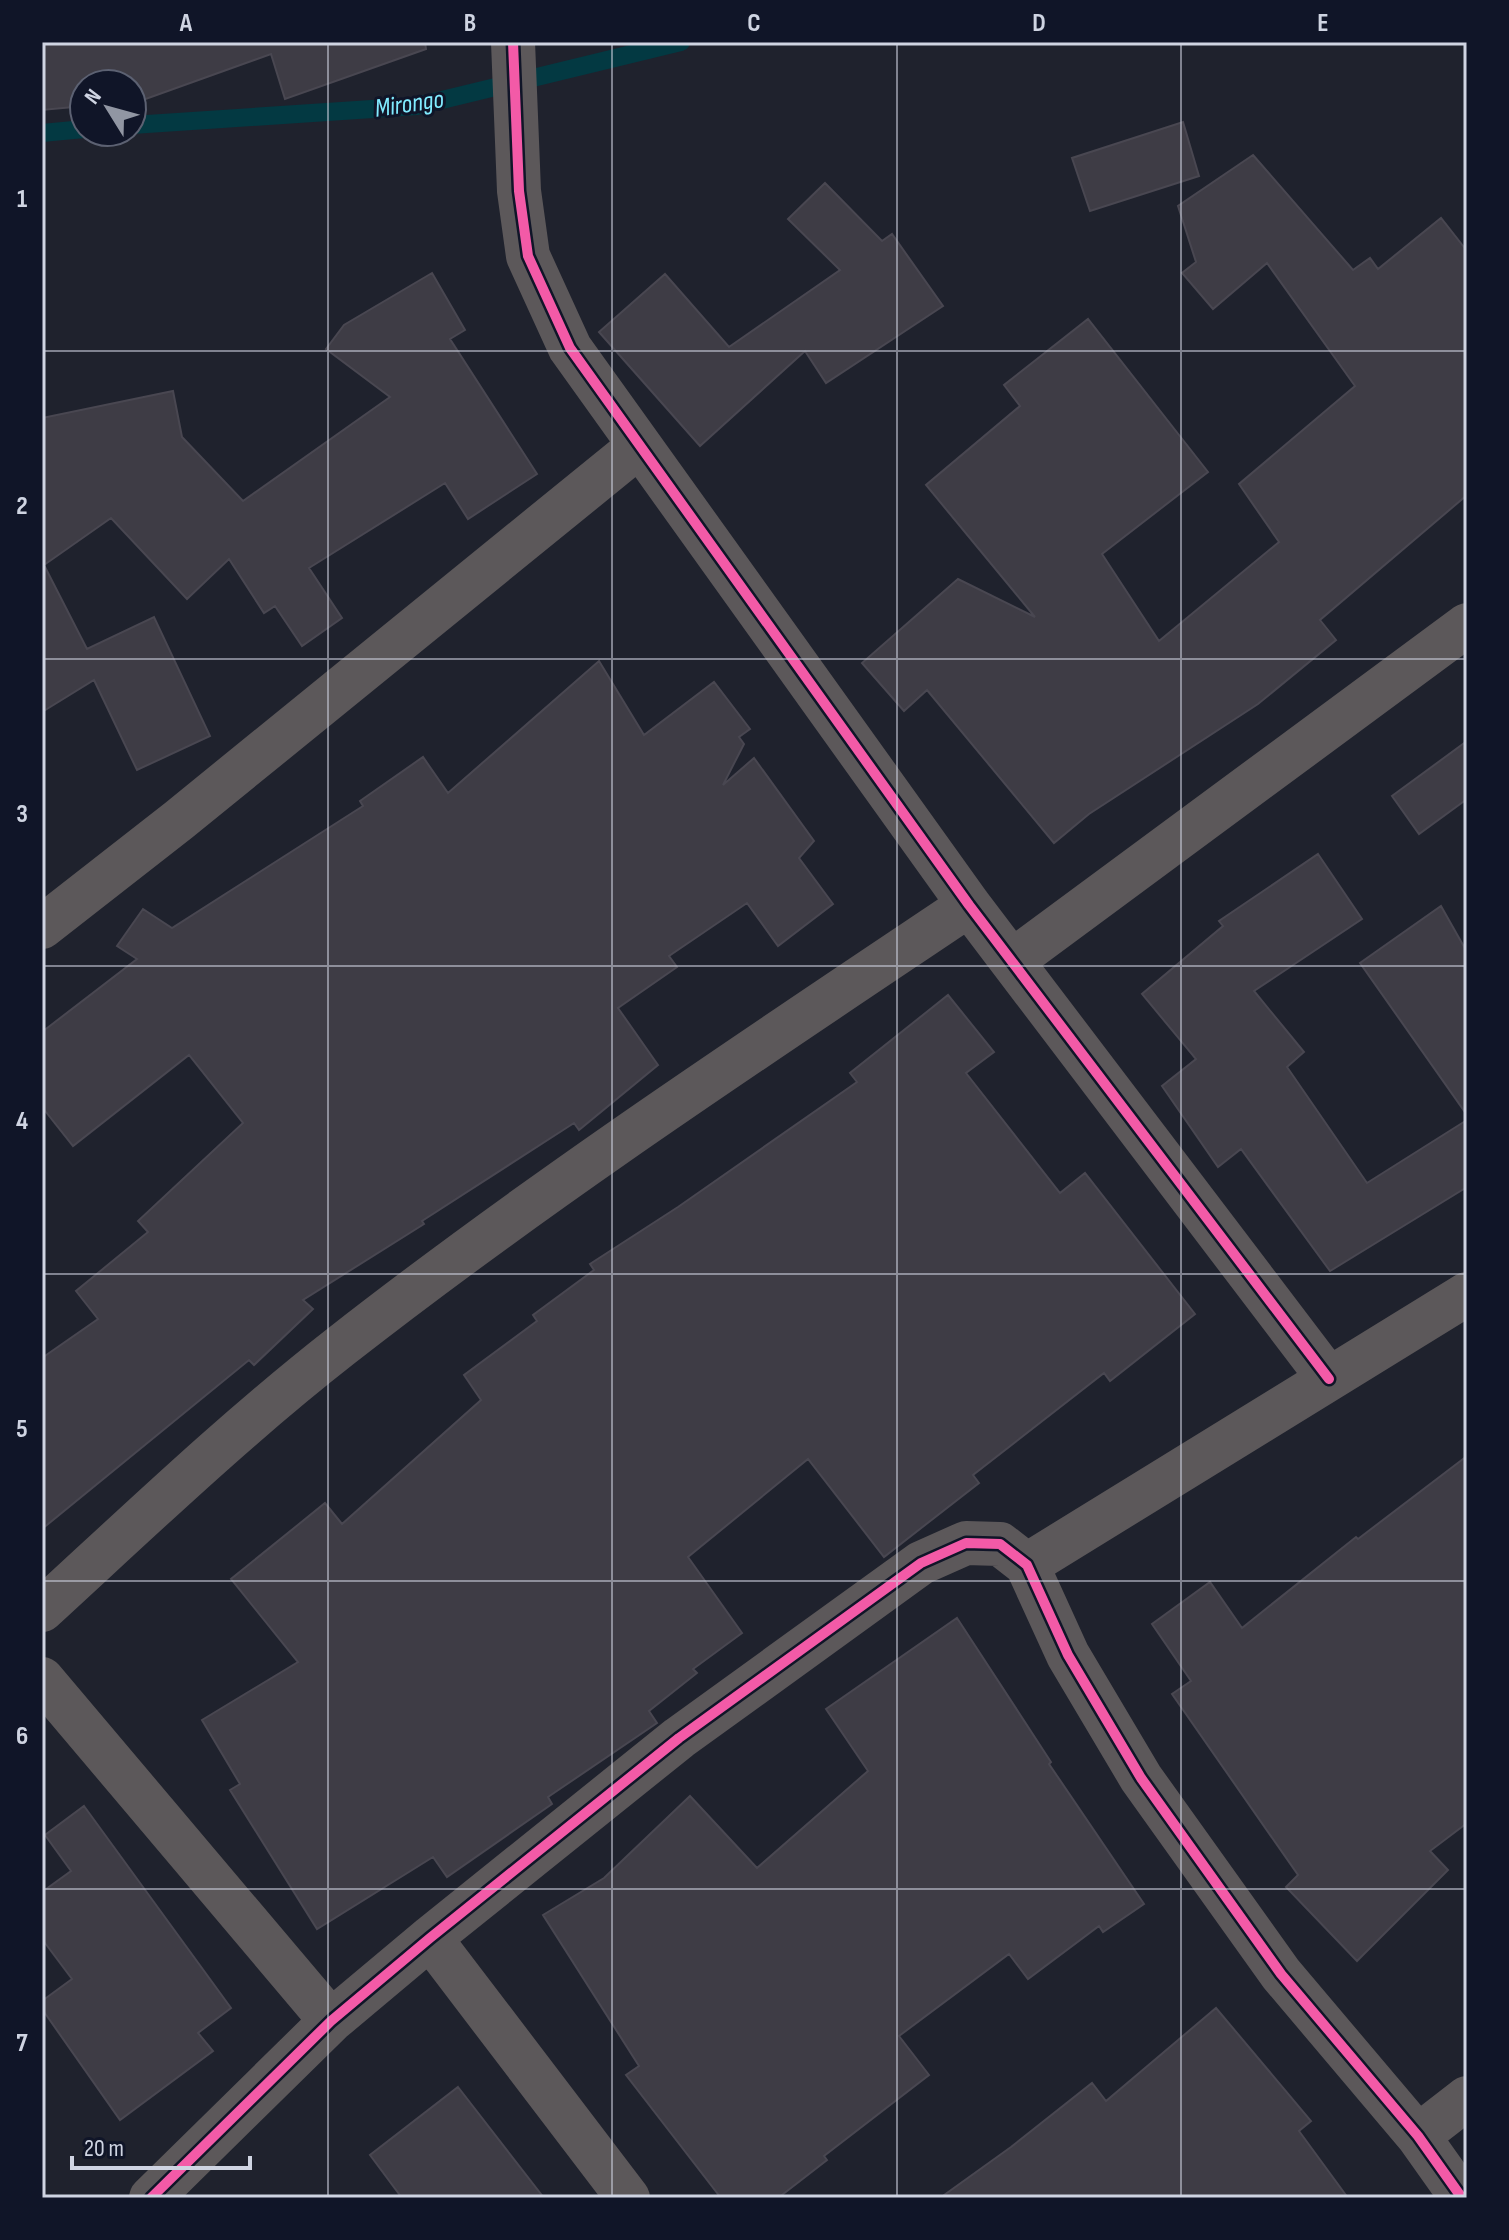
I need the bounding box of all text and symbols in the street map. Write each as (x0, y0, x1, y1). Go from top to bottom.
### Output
text: A (179, 8, 193, 39)
text: B (464, 8, 476, 39)
text: C (747, 8, 761, 39)
text: D (1032, 8, 1046, 39)
text: E (1317, 8, 1329, 39)
north arrow (68, 68, 148, 148)
text: N (79, 84, 108, 110)
water label: Mirongo (373, 84, 446, 125)
text: 1 (17, 184, 27, 215)
text: 2 (16, 491, 28, 522)
text: 3 (16, 799, 28, 830)
text: 4 (16, 1106, 28, 1137)
text: 5 (16, 1414, 28, 1445)
text: 6 (16, 1721, 28, 1752)
text: 7 (16, 2028, 28, 2059)
scale bar (72, 2120, 250, 2170)
text: 20 m (84, 2134, 124, 2163)

